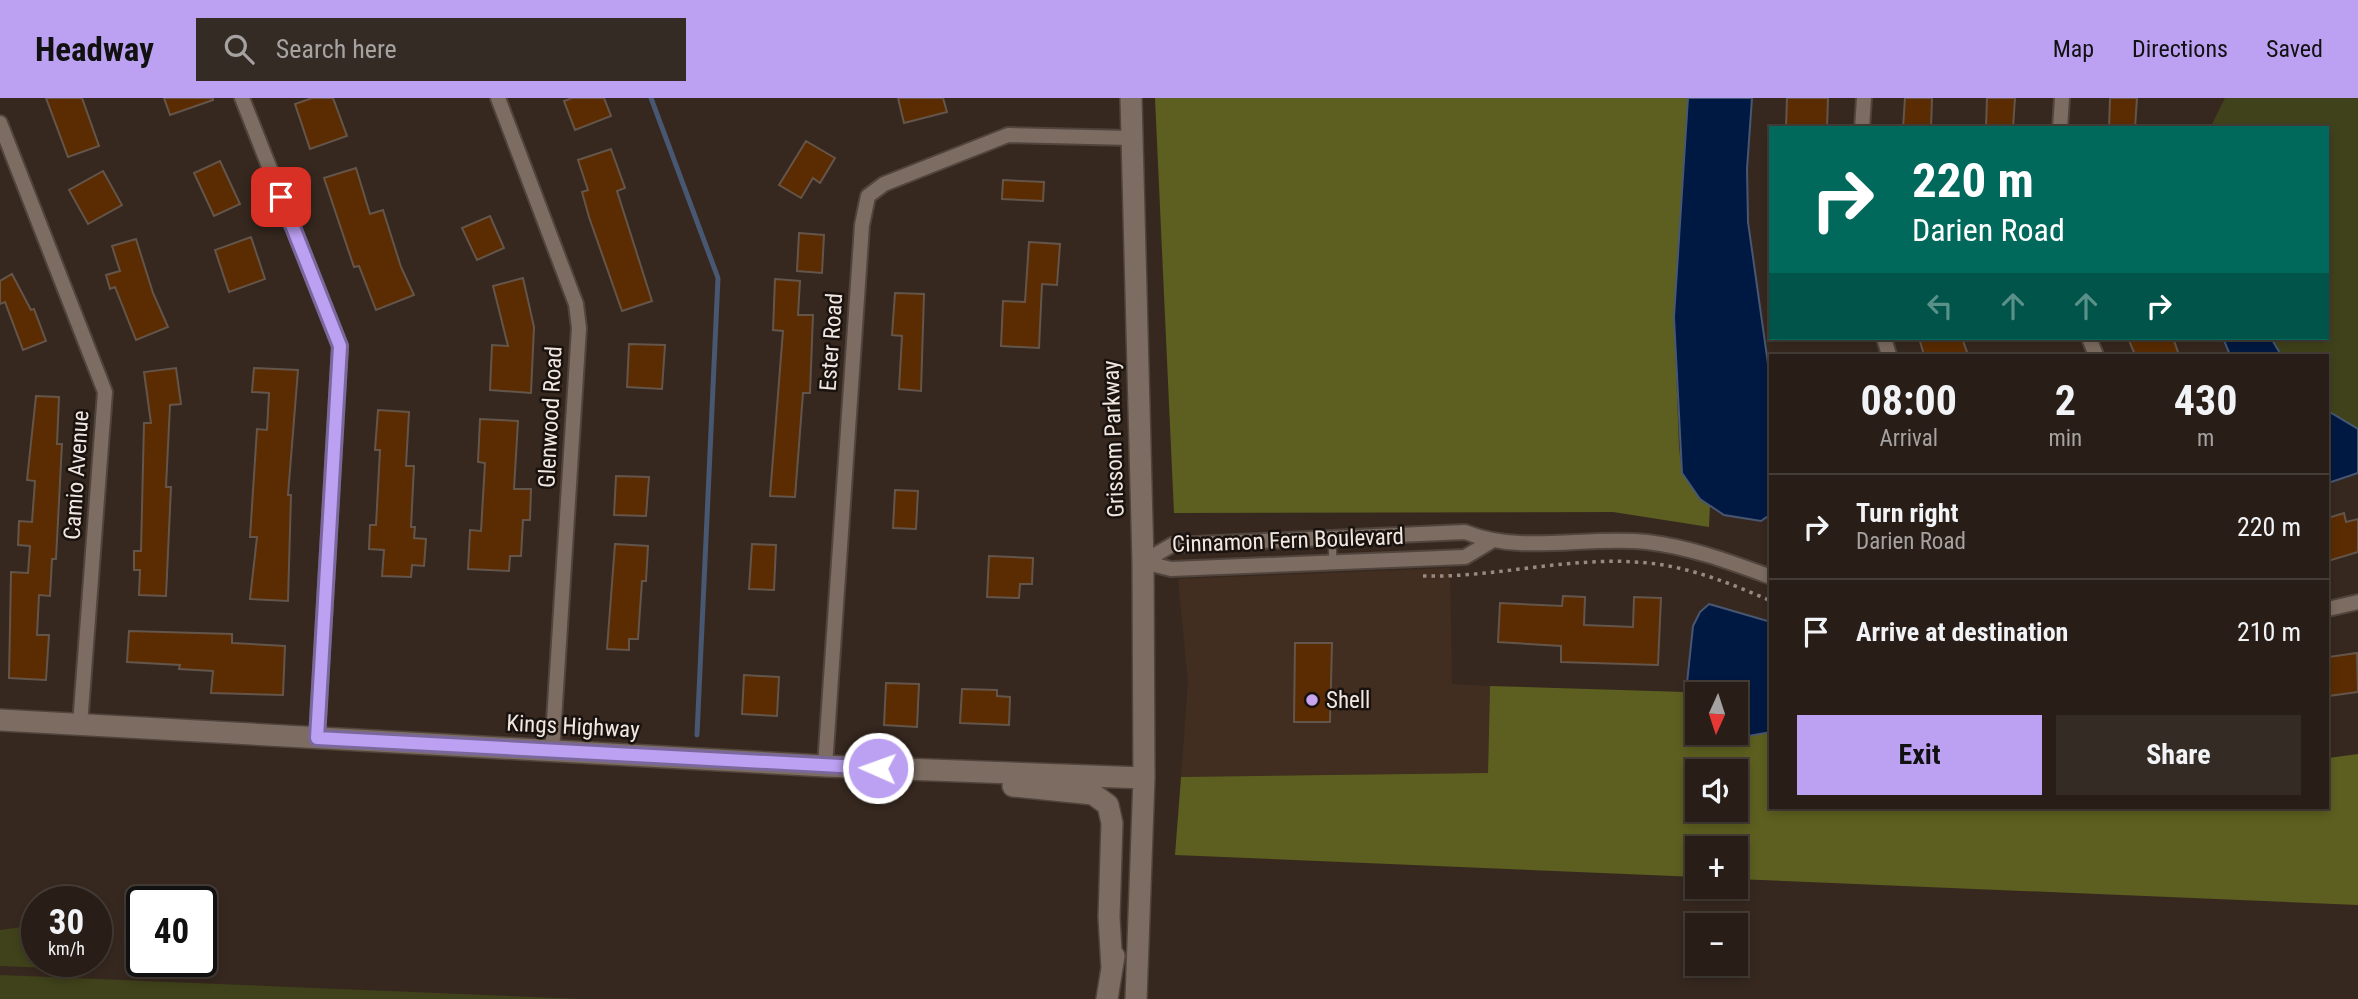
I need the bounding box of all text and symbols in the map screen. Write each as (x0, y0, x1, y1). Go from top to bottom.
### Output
search box (196, 18, 686, 81)
text: Headway (35, 30, 154, 69)
icon: search (220, 30, 258, 68)
text: Search here (276, 34, 397, 64)
text: Map (2053, 35, 2094, 63)
text: Directions (2132, 35, 2228, 63)
text: Saved (2266, 35, 2323, 63)
text: 220 m (1912, 152, 2034, 209)
icon: right (1797, 154, 1888, 245)
pin (251, 167, 311, 227)
icon: arrive (262, 178, 300, 216)
text: Darien Road (1912, 211, 2065, 249)
icon: left (1921, 287, 1959, 325)
icon: ahead (1994, 287, 2032, 325)
icon: ahead (2067, 287, 2105, 325)
icon: right (2140, 287, 2178, 325)
street label: Ester Road (815, 292, 848, 392)
street label: Glenwood Road (533, 346, 568, 488)
street label: Grissom Parkway (1097, 359, 1130, 518)
text: 08:00 (1861, 376, 1957, 425)
text: 2 (2055, 376, 2076, 425)
text: 430 (2174, 376, 2237, 425)
street label: Camio Avenue (59, 409, 94, 541)
text: Arrival (1879, 425, 1938, 452)
text: min (2048, 425, 2082, 452)
text: m (2197, 425, 2214, 452)
text: Turn right (1856, 498, 1958, 528)
icon: right (1797, 508, 1835, 546)
text: 220 m (2237, 512, 2301, 542)
street label: Cinnamon Fern Boulevard (1172, 523, 1404, 558)
text: Darien Road (1856, 528, 1966, 555)
icon: arrive (1797, 613, 1835, 651)
text: Arrive at destination (1856, 617, 2068, 647)
text: 210 m (2237, 617, 2301, 647)
north arrow (1685, 682, 1748, 746)
map controls (1685, 682, 1748, 976)
place label: Shell (1326, 687, 1370, 714)
marker: Shell (1304, 692, 1320, 708)
street label: Kings Highway (506, 710, 641, 743)
button: Exit (1797, 715, 2042, 795)
button: Share (2056, 715, 2301, 795)
position arrow (841, 731, 915, 805)
button: sound (1685, 759, 1748, 822)
button: + (1685, 836, 1748, 899)
speed limit sign: 40 (126, 886, 217, 977)
text: 30 (49, 902, 84, 943)
button: − (1685, 913, 1748, 976)
text: km/h (48, 938, 85, 959)

